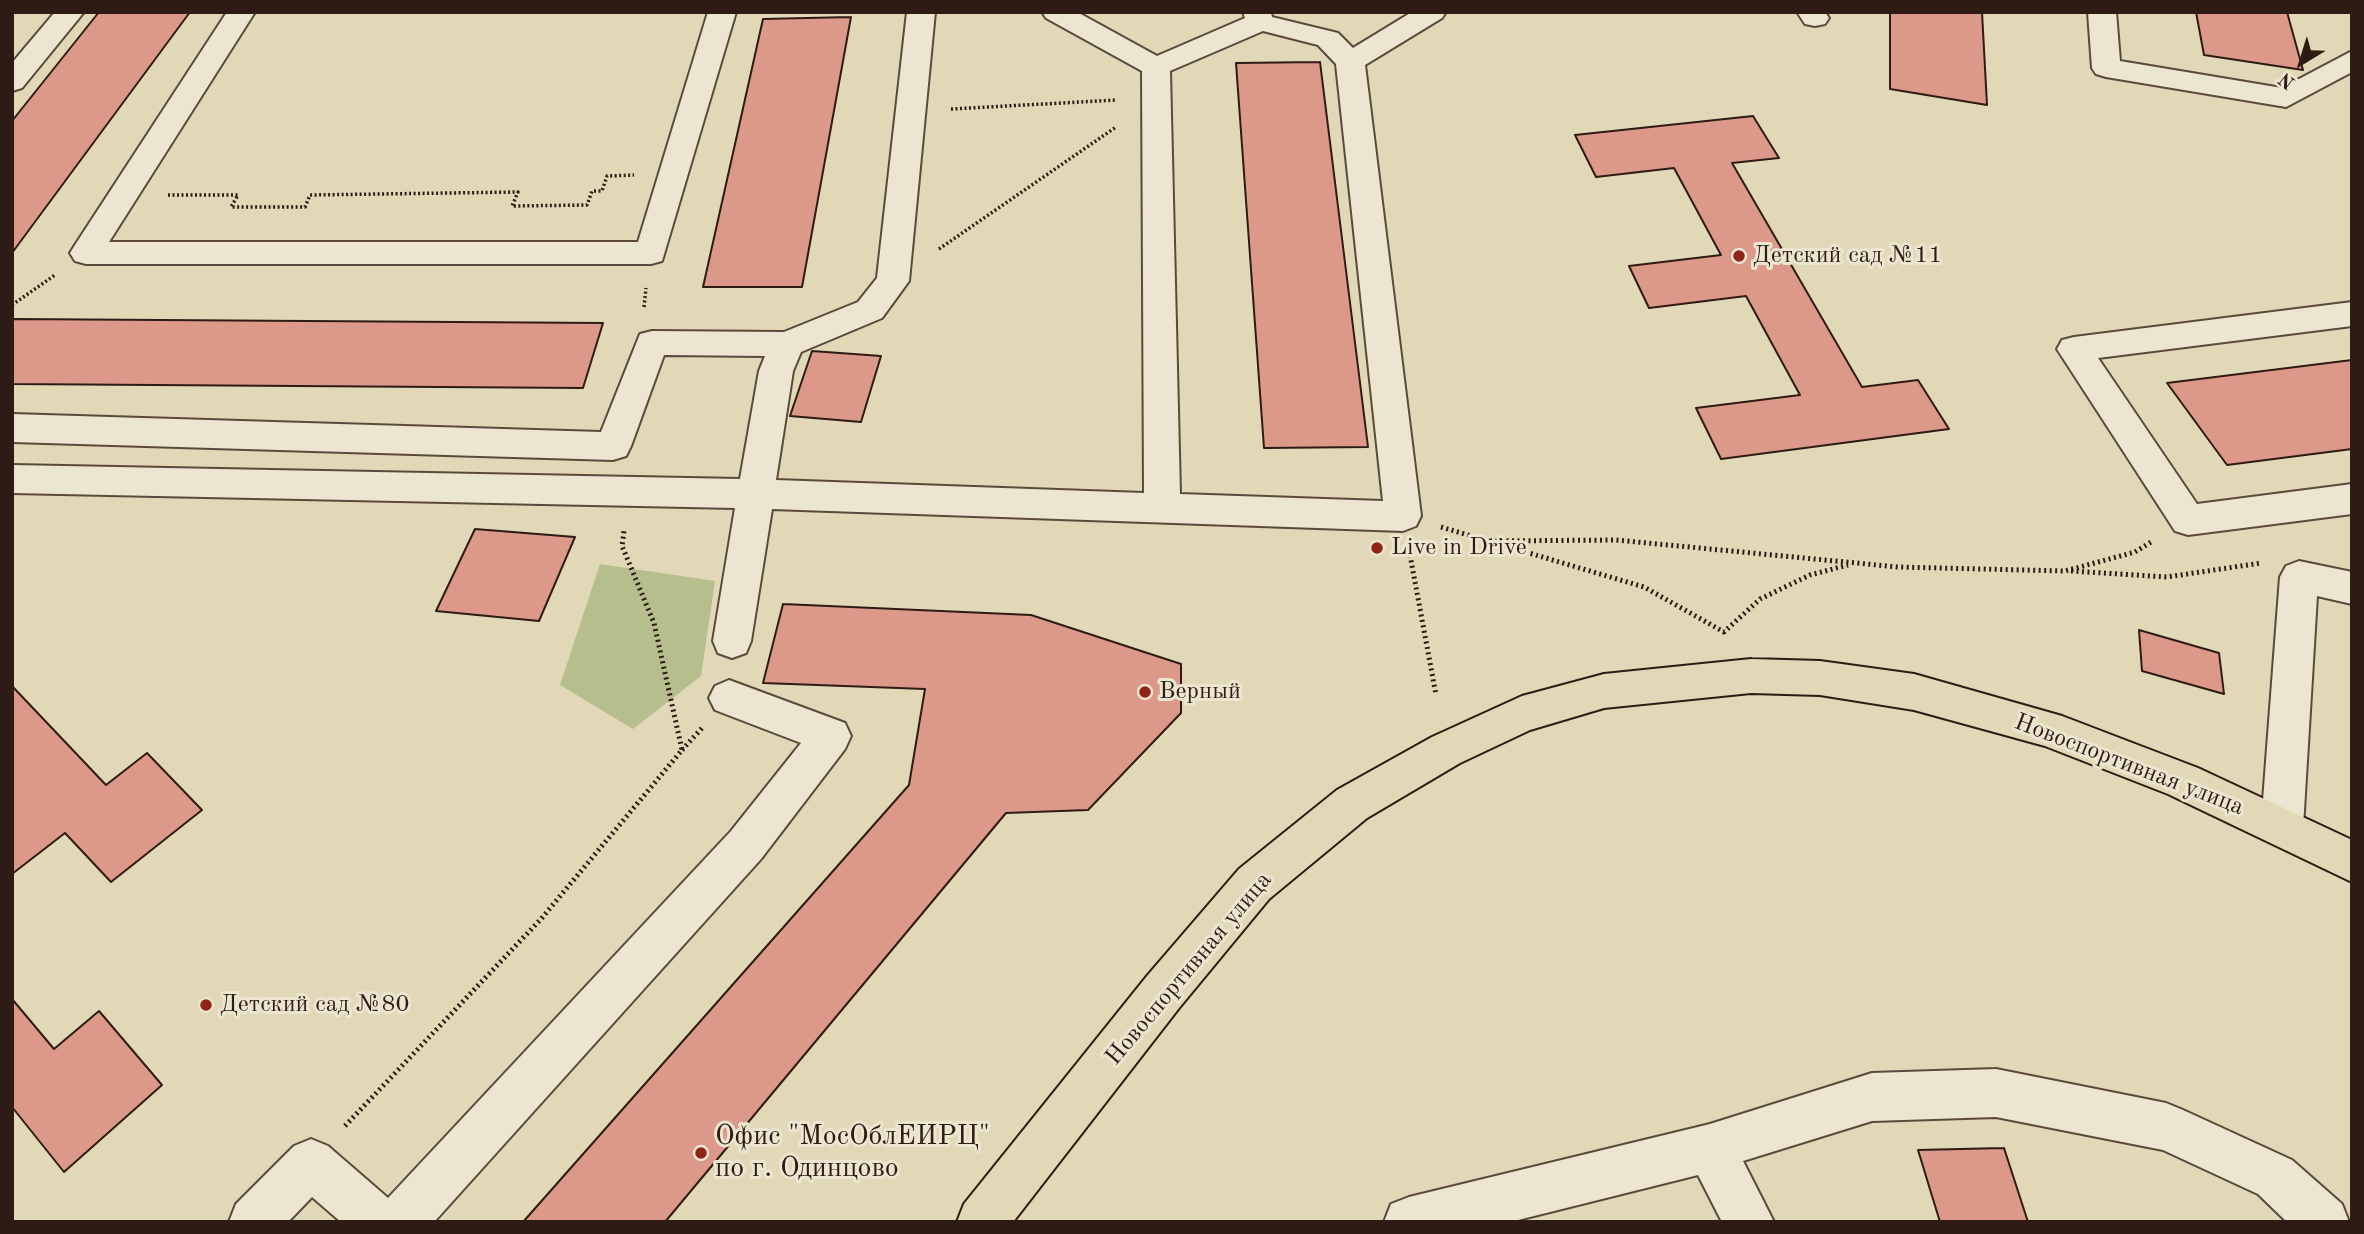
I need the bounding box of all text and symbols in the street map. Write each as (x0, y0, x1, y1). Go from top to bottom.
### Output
north arrow (2266, 28, 2336, 98)
text: N (2276, 68, 2299, 92)
place label: Детский сад №11 (1753, 242, 1942, 270)
marker: Детский сад №11 (1731, 248, 1747, 264)
place label: Live in Drive (1391, 534, 1527, 562)
marker: Live in Drive (1369, 540, 1385, 556)
place label: Верный (1159, 678, 1241, 706)
marker: Верный (1137, 684, 1153, 700)
street label: Новоспортивная улица (2010, 708, 2248, 822)
street label: Новоспортивная улица (1100, 866, 1278, 1072)
place label: Детский сад №80 (220, 991, 409, 1019)
marker: Детский сад №80 (198, 997, 214, 1013)
place label: Офис "МосОблЕИРЦ" по г. Одинцово (715, 1120, 990, 1186)
marker: Офис "МосОблЕИРЦ" по г. Одинцово (693, 1145, 709, 1161)

